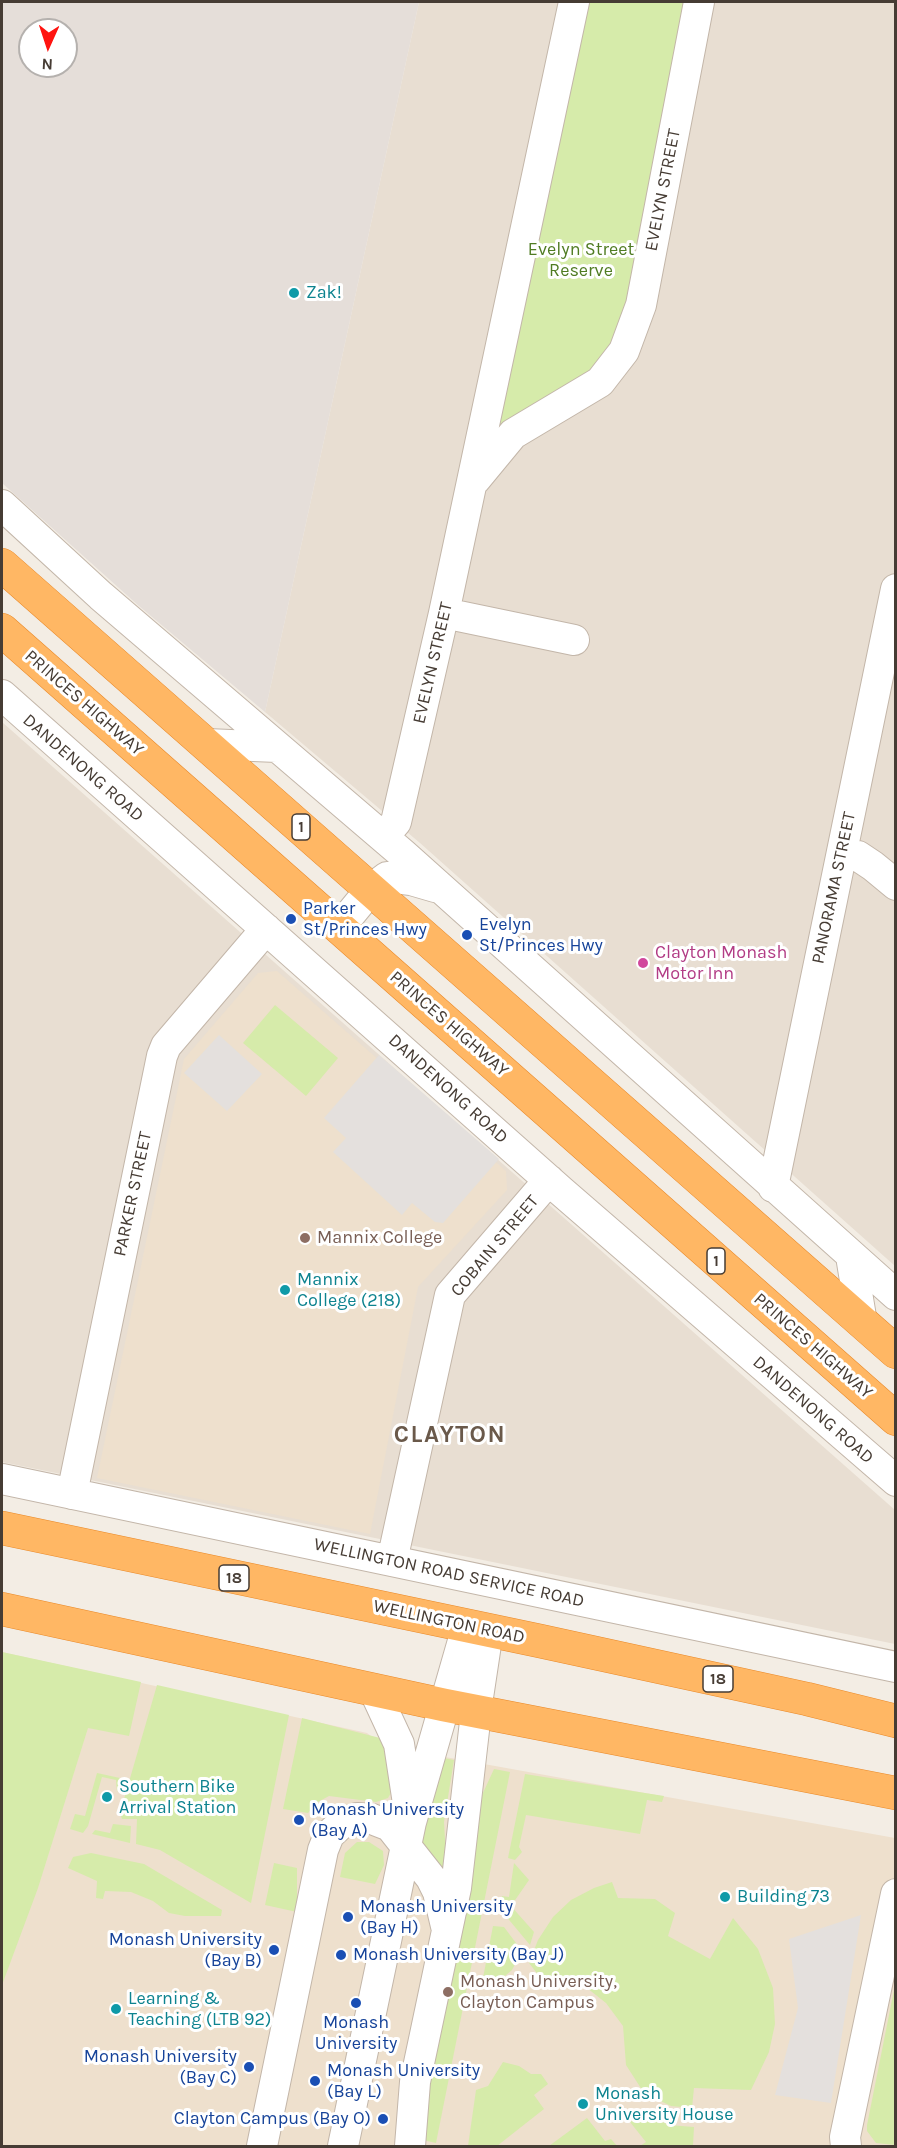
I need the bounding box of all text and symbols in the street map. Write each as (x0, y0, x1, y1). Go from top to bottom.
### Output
north arrow (18, 18, 78, 78)
text: N (41, 55, 53, 74)
street label: EVELYN STREET (641, 127, 685, 253)
park label: Evelyn Street Reserve (528, 239, 634, 282)
place label: Zak! (306, 282, 342, 304)
marker: Zak! (287, 286, 301, 300)
street label: EVELYN STREET (409, 600, 457, 726)
street label: PRINCES HIGHWAY (20, 645, 148, 761)
street label: DANDENONG ROAD (18, 709, 148, 827)
street label: PANORAMA STREET (807, 810, 861, 966)
road number: 1 (292, 814, 310, 840)
place label: Parker St/Princes Hwy (303, 898, 427, 940)
marker: Parker St/Princes Hwy (284, 912, 298, 926)
place label: Evelyn St/Princes Hwy (479, 914, 603, 956)
marker: Evelyn St/Princes Hwy (460, 928, 474, 942)
place label: Clayton Monash Motor Inn (655, 942, 787, 984)
marker: Clayton Monash Motor Inn (636, 956, 650, 970)
street label: PRINCES HIGHWAY (385, 966, 513, 1082)
street label: DANDENONG ROAD (384, 1030, 512, 1148)
street label: PARKER STREET (109, 1130, 157, 1258)
street label: COBAIN STREET (446, 1191, 544, 1301)
place label: Mannix College (317, 1227, 442, 1249)
marker: Mannix College (298, 1231, 312, 1245)
road number: 1 (707, 1248, 725, 1274)
place label: Mannix College (218) (297, 1269, 401, 1312)
marker: Mannix College (218) (278, 1283, 292, 1297)
street label: PRINCES HIGHWAY (749, 1288, 877, 1404)
street label: DANDENONG ROAD (748, 1351, 878, 1469)
district label: CLAYTON (394, 1421, 506, 1449)
street label: WELLINGTON ROAD SERVICE ROAD (312, 1534, 586, 1612)
road number: 18 (219, 1565, 249, 1591)
street label: WELLINGTON ROAD (371, 1595, 527, 1649)
road number: 18 (703, 1666, 733, 1692)
place label: Southern Bike Arrival Station (119, 1776, 236, 1818)
marker: Southern Bike Arrival Station (100, 1790, 114, 1804)
place label: Monash University (Bay A) (311, 1799, 464, 1842)
marker: Monash University (Bay A) (292, 1813, 306, 1827)
place label: Building 73 (737, 1886, 830, 1908)
marker: Building 73 (718, 1890, 732, 1904)
place label: Monash University (Bay H) (360, 1896, 513, 1938)
marker: Monash University (Bay H) (341, 1910, 355, 1924)
place label: Monash University (Bay B) (109, 1929, 262, 1972)
marker: Monash University (Bay B) (267, 1943, 281, 1957)
place label: Monash University (Bay J) (353, 1944, 564, 1966)
marker: Monash University (Bay J) (334, 1948, 348, 1962)
place label: Monash University, Clayton Campus (460, 1971, 617, 2014)
marker: Monash University, Clayton Campus (441, 1985, 455, 1999)
place label: Learning & Teaching (LTB 92) (128, 1988, 271, 2030)
marker: Monash University (349, 1996, 363, 2010)
marker: Learning & Teaching (LTB 92) (109, 2002, 123, 2016)
place label: Monash University (315, 2012, 397, 2054)
place label: Monash University (Bay C) (84, 2046, 237, 2088)
marker: Monash University (Bay C) (242, 2060, 256, 2074)
place label: Monash University (Bay L) (327, 2060, 480, 2102)
marker: Monash University (Bay L) (308, 2074, 322, 2088)
place label: Monash University House (595, 2083, 733, 2126)
marker: Monash University House (576, 2097, 590, 2111)
place label: Clayton Campus (Bay O) (174, 2108, 371, 2130)
marker: Clayton Campus (Bay O) (376, 2112, 390, 2126)

